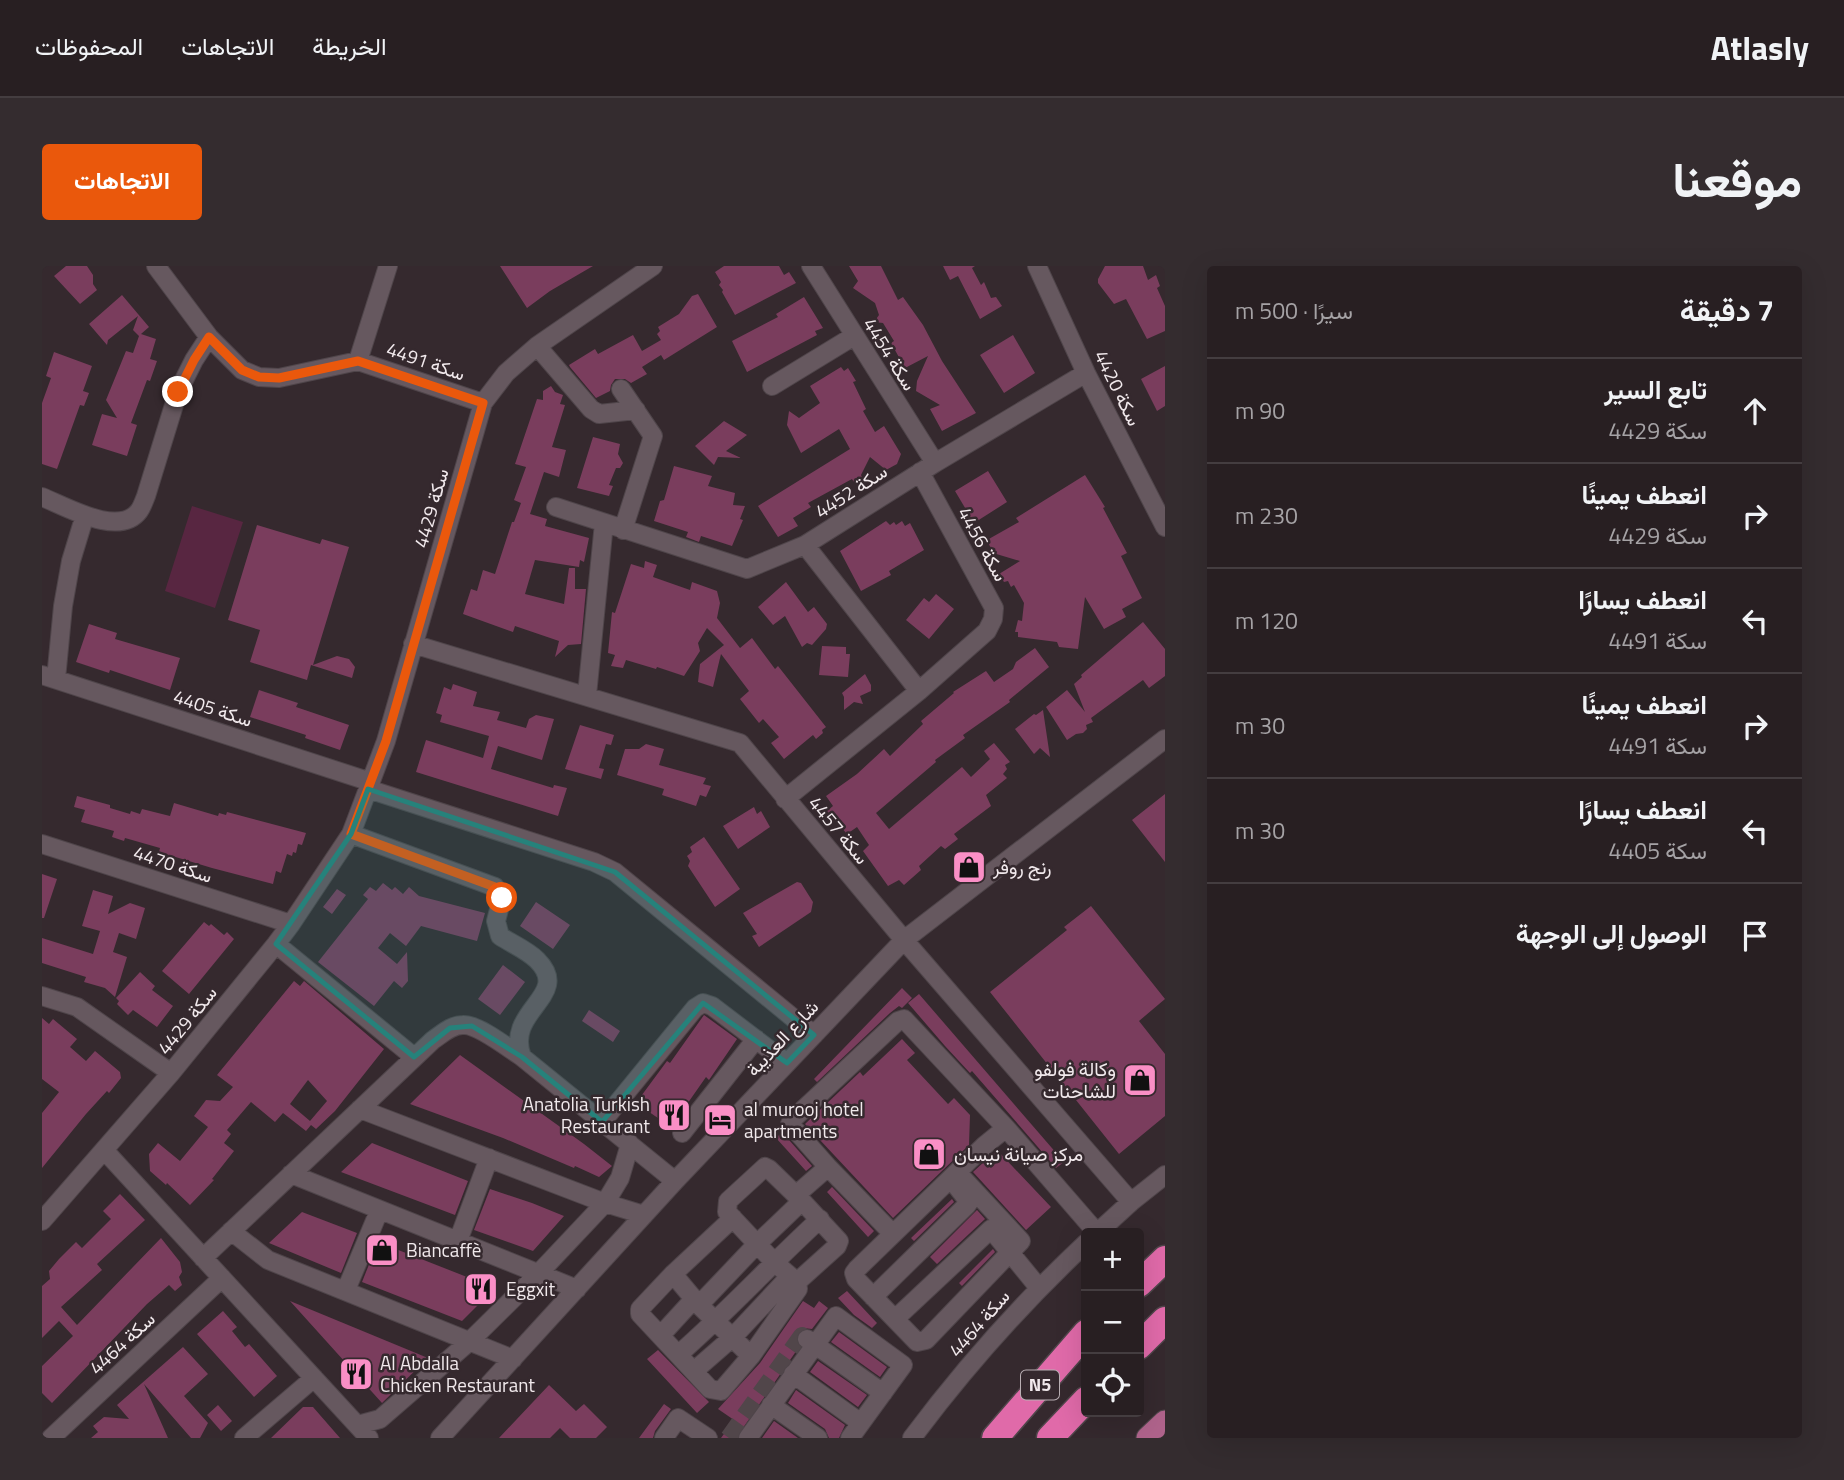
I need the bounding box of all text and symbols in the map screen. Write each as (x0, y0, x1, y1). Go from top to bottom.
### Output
text: Atlasly (1711, 23, 1809, 73)
text: المحفوظات (35, 28, 143, 64)
text: الاتجاهات (181, 28, 274, 64)
text: الخريطة (312, 28, 387, 64)
text: موقعنا (1672, 141, 1802, 216)
button: الاتجاهات (42, 144, 202, 220)
text: 7 دقيقة (1680, 287, 1774, 333)
text: سيرًا · 500 m (1235, 293, 1353, 328)
street label: سكة 4454 (857, 312, 924, 396)
street label: سكة 4491 (383, 334, 469, 387)
street label: سكة 4420 (1088, 345, 1149, 431)
text: تابع السير (1604, 370, 1707, 409)
route end (162, 376, 193, 407)
icon: ahead (1736, 392, 1774, 430)
text: 90 m (1235, 393, 1285, 428)
text: سكة 4429 (1609, 413, 1707, 448)
street label: سكة 4452 (809, 456, 893, 525)
street label: سكة 4429 (405, 465, 456, 551)
text: انعطف يمينًا (1581, 475, 1707, 514)
icon: right (1736, 497, 1774, 535)
text: 230 m (1235, 498, 1298, 533)
street label: سكة 4456 (951, 501, 1016, 586)
text: سكة 4429 (1609, 518, 1707, 553)
text: انعطف يسارًا (1578, 580, 1707, 619)
icon: left (1736, 602, 1774, 640)
text: 120 m (1235, 603, 1298, 638)
text: سكة 4491 (1609, 623, 1707, 658)
street label: سكة 4405 (170, 681, 256, 734)
text: انعطف يمينًا (1581, 685, 1707, 724)
icon: right (1736, 707, 1774, 745)
text: 30 m (1235, 708, 1285, 743)
text: سكة 4491 (1609, 728, 1707, 763)
street label: سكة 4457 (802, 789, 877, 870)
text: انعطف يسارًا (1578, 790, 1707, 829)
icon: left (1736, 812, 1774, 850)
text: 30 m (1235, 813, 1285, 848)
text: سكة 4405 (1609, 833, 1707, 868)
street label: سكة 4470 (130, 837, 216, 890)
shop icon: رنج روفر (950, 848, 988, 886)
place label: رنج روفر (992, 852, 1052, 881)
route start (486, 882, 517, 913)
text: الوصول إلى الوجهة (1516, 914, 1707, 953)
icon: arrive (1736, 917, 1774, 955)
street label: سكة 4429 (150, 979, 223, 1060)
street label: شارع العذيبة (738, 993, 825, 1083)
place label: وكالة فولفو للشاحنات (1034, 1054, 1116, 1105)
shop icon: وكالة فولفو للشاحنات (1121, 1061, 1159, 1099)
place label: Anatolia Turkish Restaurant (523, 1089, 650, 1140)
place label: al murooj hotel apartments (744, 1094, 864, 1145)
restaurant icon: Anatolia Turkish Restaurant (655, 1096, 693, 1134)
hotel icon: al murooj hotel apartments (701, 1101, 739, 1139)
shop icon: مركز صيانة نيسان (910, 1135, 948, 1173)
place label: مركز صيانة نيسان (954, 1139, 1083, 1168)
map controls (1081, 1228, 1144, 1417)
button: + (1081, 1228, 1144, 1291)
shop icon: Biancaffè (363, 1231, 401, 1269)
place label: Biancaffè (406, 1235, 481, 1264)
restaurant icon: Eggxit (462, 1270, 500, 1308)
place label: Eggxit (506, 1274, 556, 1303)
street label: سكة 4464 (941, 1282, 1016, 1363)
button: − (1081, 1291, 1144, 1354)
street label: سكة 4464 (82, 1304, 161, 1381)
place label: Al Abdalla Chicken Restaurant (380, 1348, 535, 1399)
button: locate (1081, 1354, 1144, 1417)
restaurant icon: Al Abdalla Chicken Restaurant (337, 1355, 375, 1393)
road number: N5 (1021, 1370, 1059, 1400)

